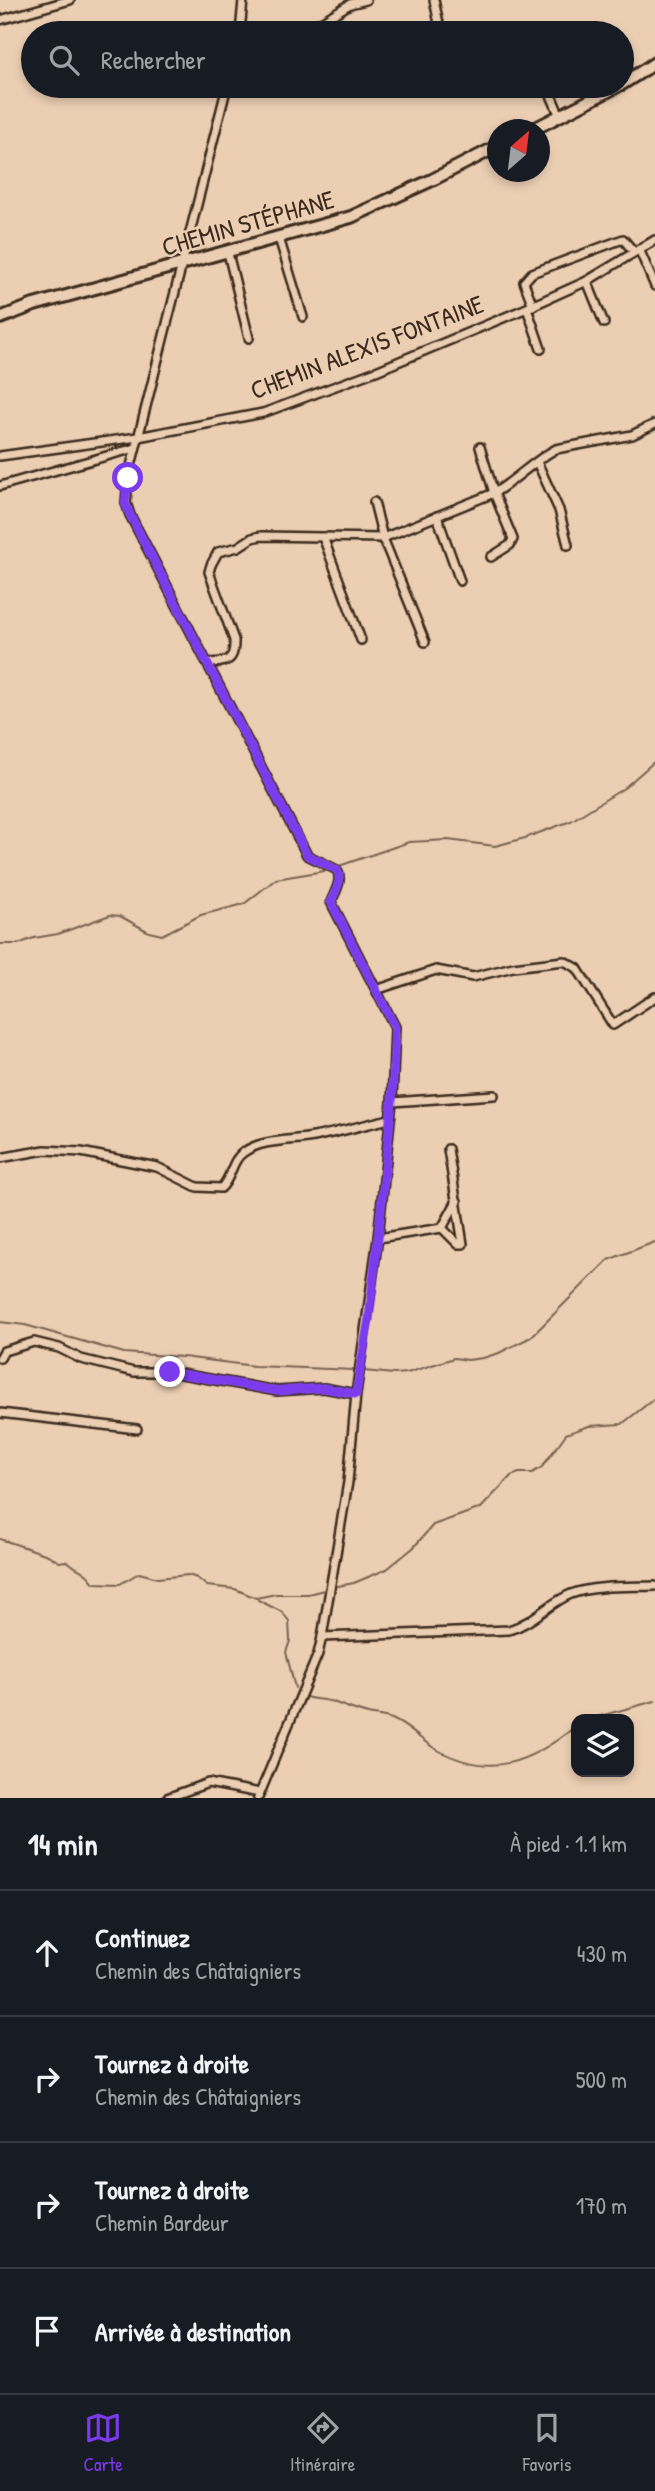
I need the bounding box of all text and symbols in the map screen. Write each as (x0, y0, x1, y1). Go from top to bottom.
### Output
search box (21, 21, 634, 98)
icon: search (45, 41, 83, 79)
text: Rechercher (101, 42, 206, 77)
north arrow (487, 119, 550, 182)
street label: CHEMIN STÉPHANE (158, 181, 339, 264)
street label: CHEMIN ALEXIS FONTAINE (245, 286, 489, 407)
route start (112, 462, 143, 493)
route end (154, 1356, 185, 1387)
map controls (571, 1714, 634, 1777)
button: layers (571, 1714, 634, 1777)
text: 14 min (28, 1824, 98, 1864)
text: À pied · 1.1 km (510, 1828, 627, 1859)
text: Continuez (95, 1920, 190, 1955)
icon: ahead (28, 1934, 66, 1972)
text: 430 m (577, 1938, 627, 1969)
text: Chemin des Châtaigniers (95, 1955, 301, 1986)
text: Tournez à droite (95, 2046, 249, 2081)
icon: right (28, 2060, 66, 2098)
text: 500 m (576, 2064, 627, 2095)
text: Chemin des Châtaigniers (95, 2081, 301, 2112)
text: Tournez à droite (95, 2172, 249, 2207)
icon: right (28, 2186, 66, 2224)
text: 170 m (576, 2190, 627, 2221)
text: Chemin Bardeur (95, 2207, 229, 2238)
icon: arrive (28, 2312, 66, 2350)
text: Arrivée à destination (95, 2314, 291, 2349)
tab: Carte (84, 2409, 123, 2477)
tab: Itinéraire (290, 2409, 355, 2477)
tab: Favoris (523, 2409, 571, 2477)

